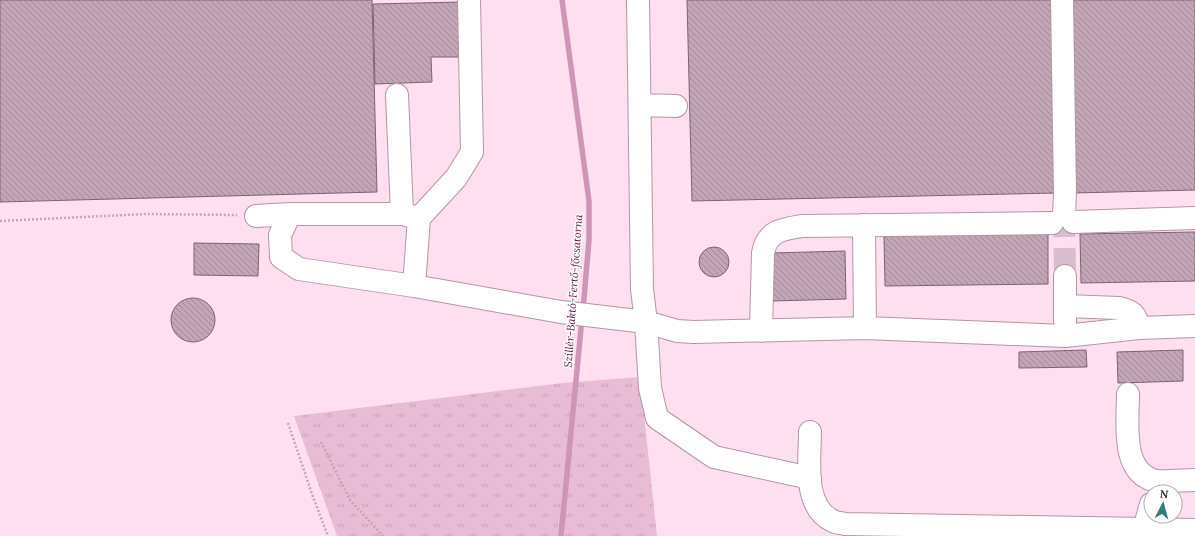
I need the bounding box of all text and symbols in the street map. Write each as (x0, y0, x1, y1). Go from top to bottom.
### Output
water label: Szillér-Baktó-Fertő-főcsatorna (561, 213, 585, 368)
north arrow (1143, 484, 1183, 524)
text: N (1159, 487, 1169, 502)

